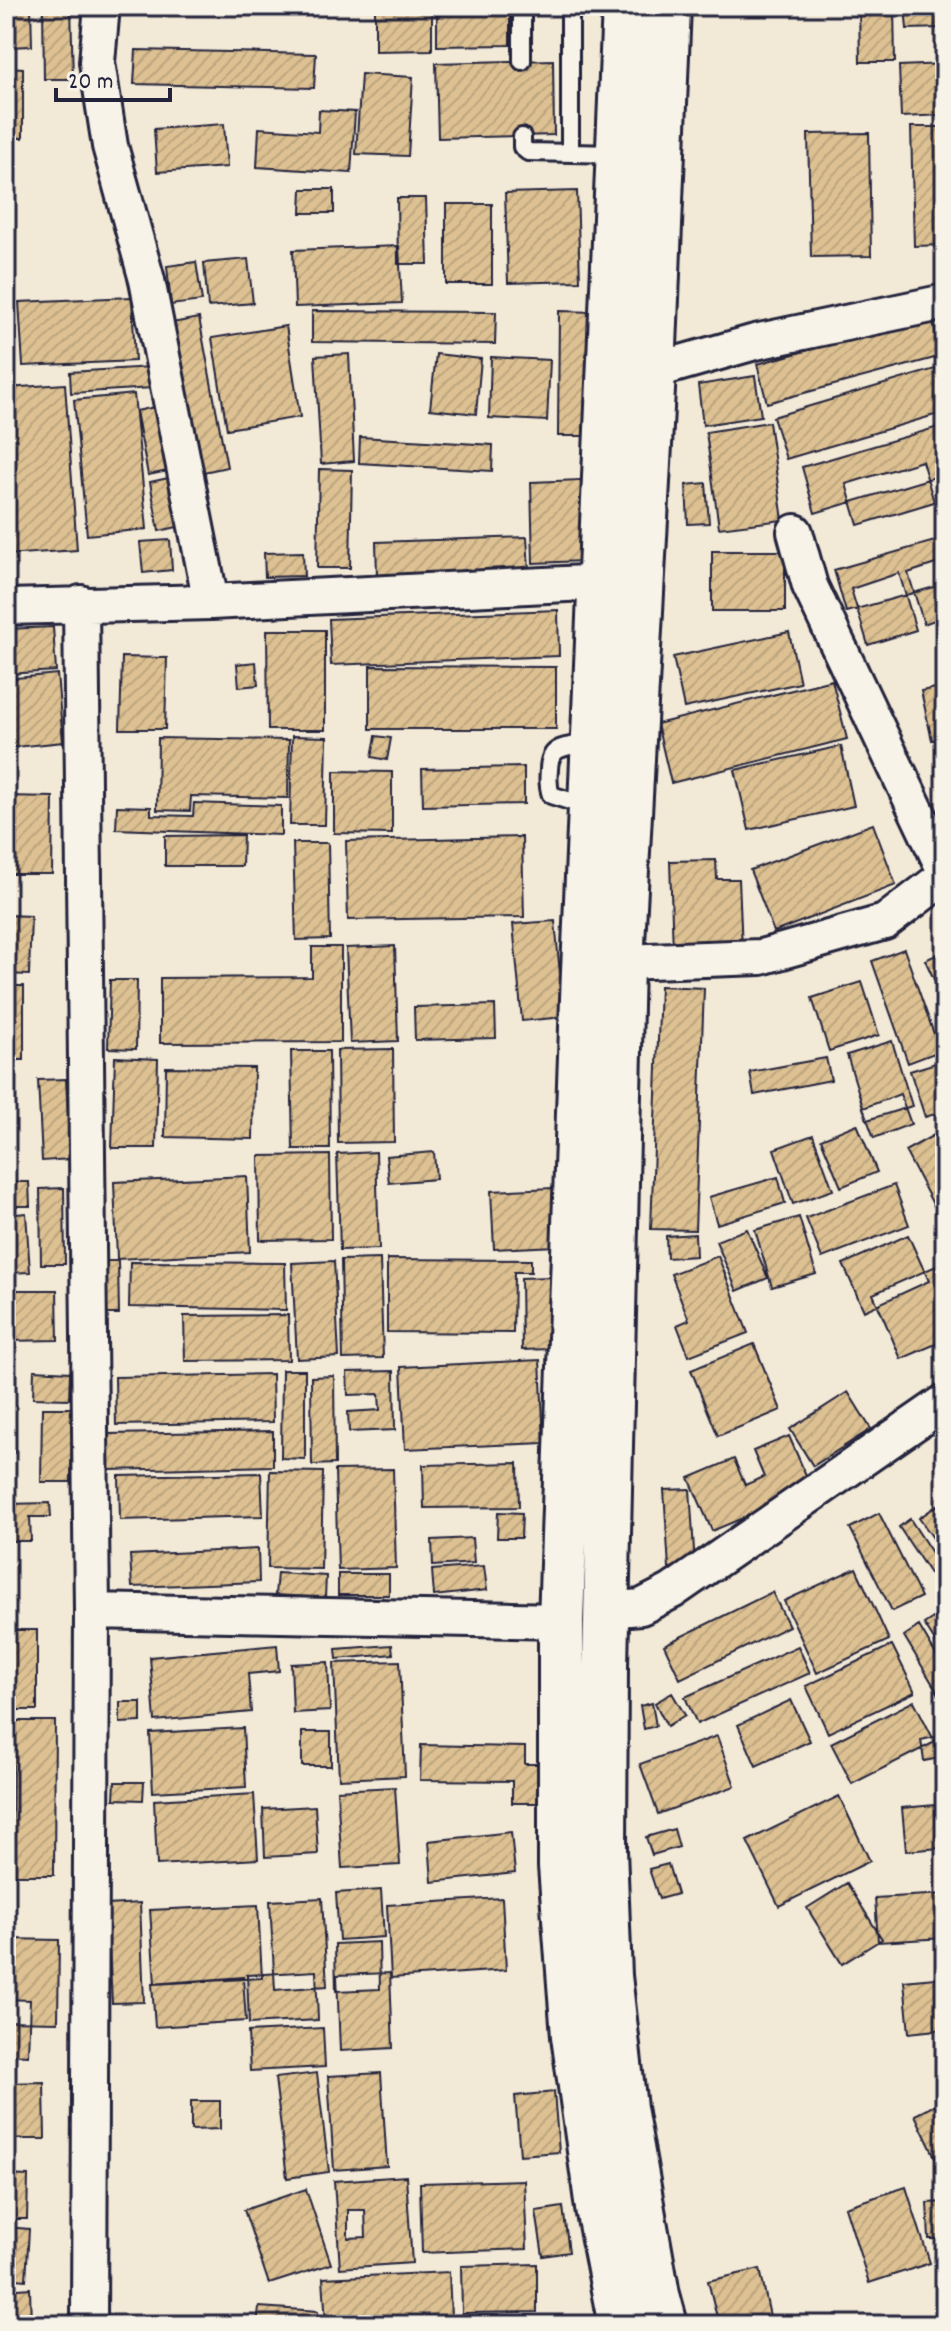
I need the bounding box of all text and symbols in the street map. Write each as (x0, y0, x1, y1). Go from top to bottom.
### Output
scale bar (56, 52, 170, 102)
text: 20 m (68, 66, 114, 100)

